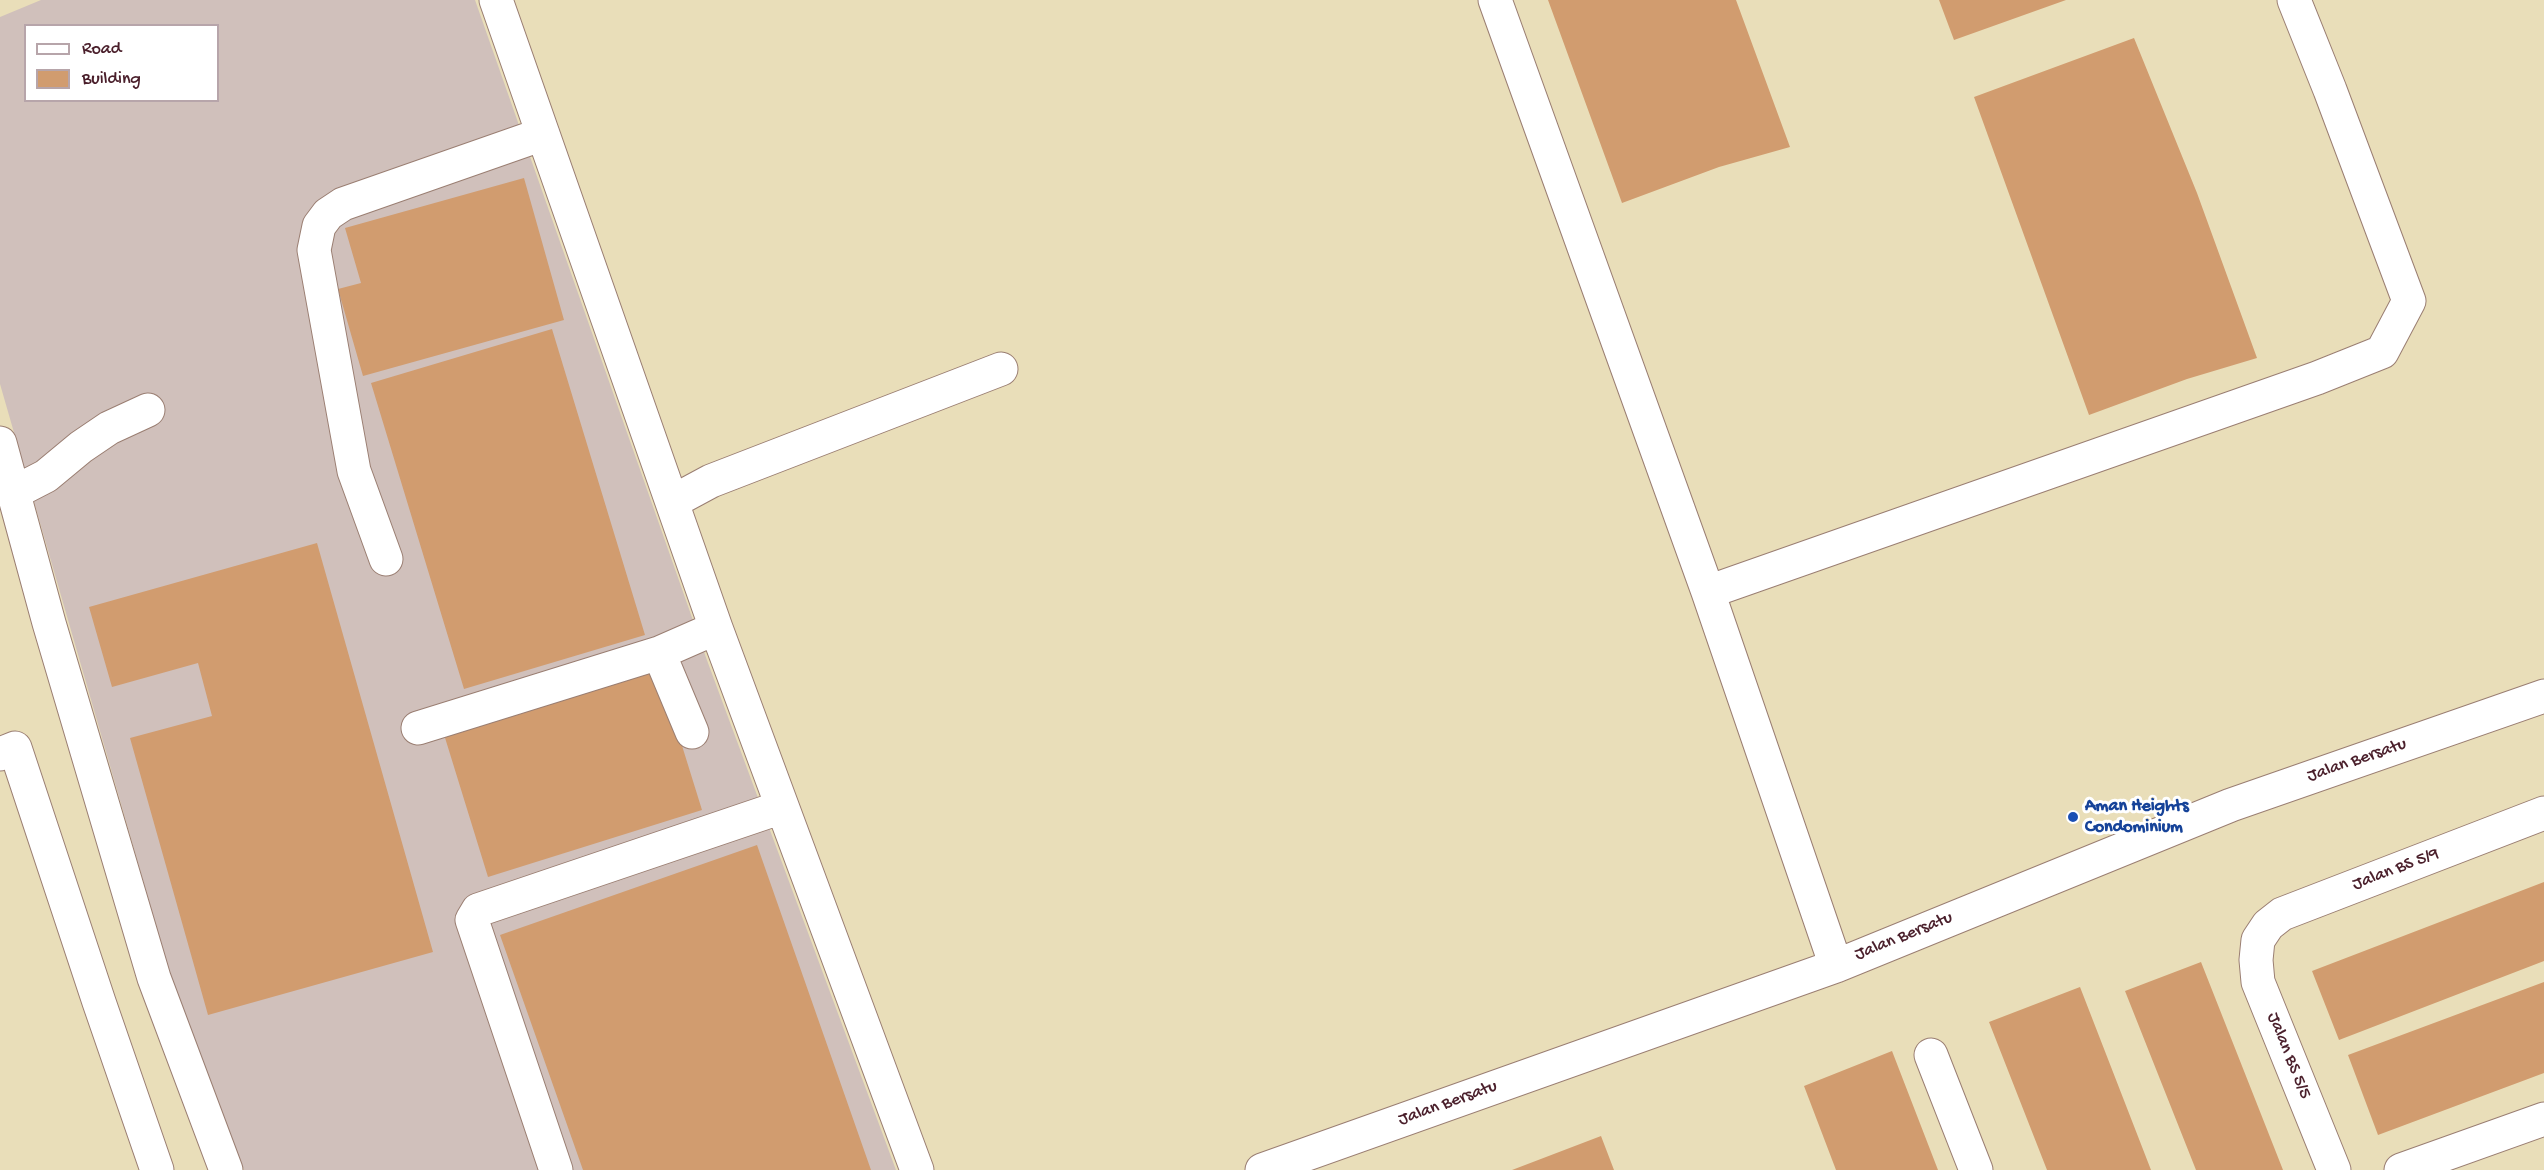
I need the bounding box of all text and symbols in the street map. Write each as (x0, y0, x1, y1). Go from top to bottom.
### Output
legend (24, 24, 219, 102)
text: Road (82, 39, 121, 60)
text: Building (82, 69, 141, 90)
street label: Jalan Bersatu (2305, 734, 2409, 788)
place label: Aman Heights Condominium (2085, 796, 2189, 838)
marker: Aman Heights Condominium (2066, 810, 2080, 824)
street label: Jalan BS 5/9 (2350, 844, 2442, 896)
street label: Jalan Bersatu (1852, 908, 1956, 966)
street label: Jalan BS 5/5 (2261, 1010, 2315, 1102)
street label: Jalan Bersatu (1396, 1076, 1500, 1132)

